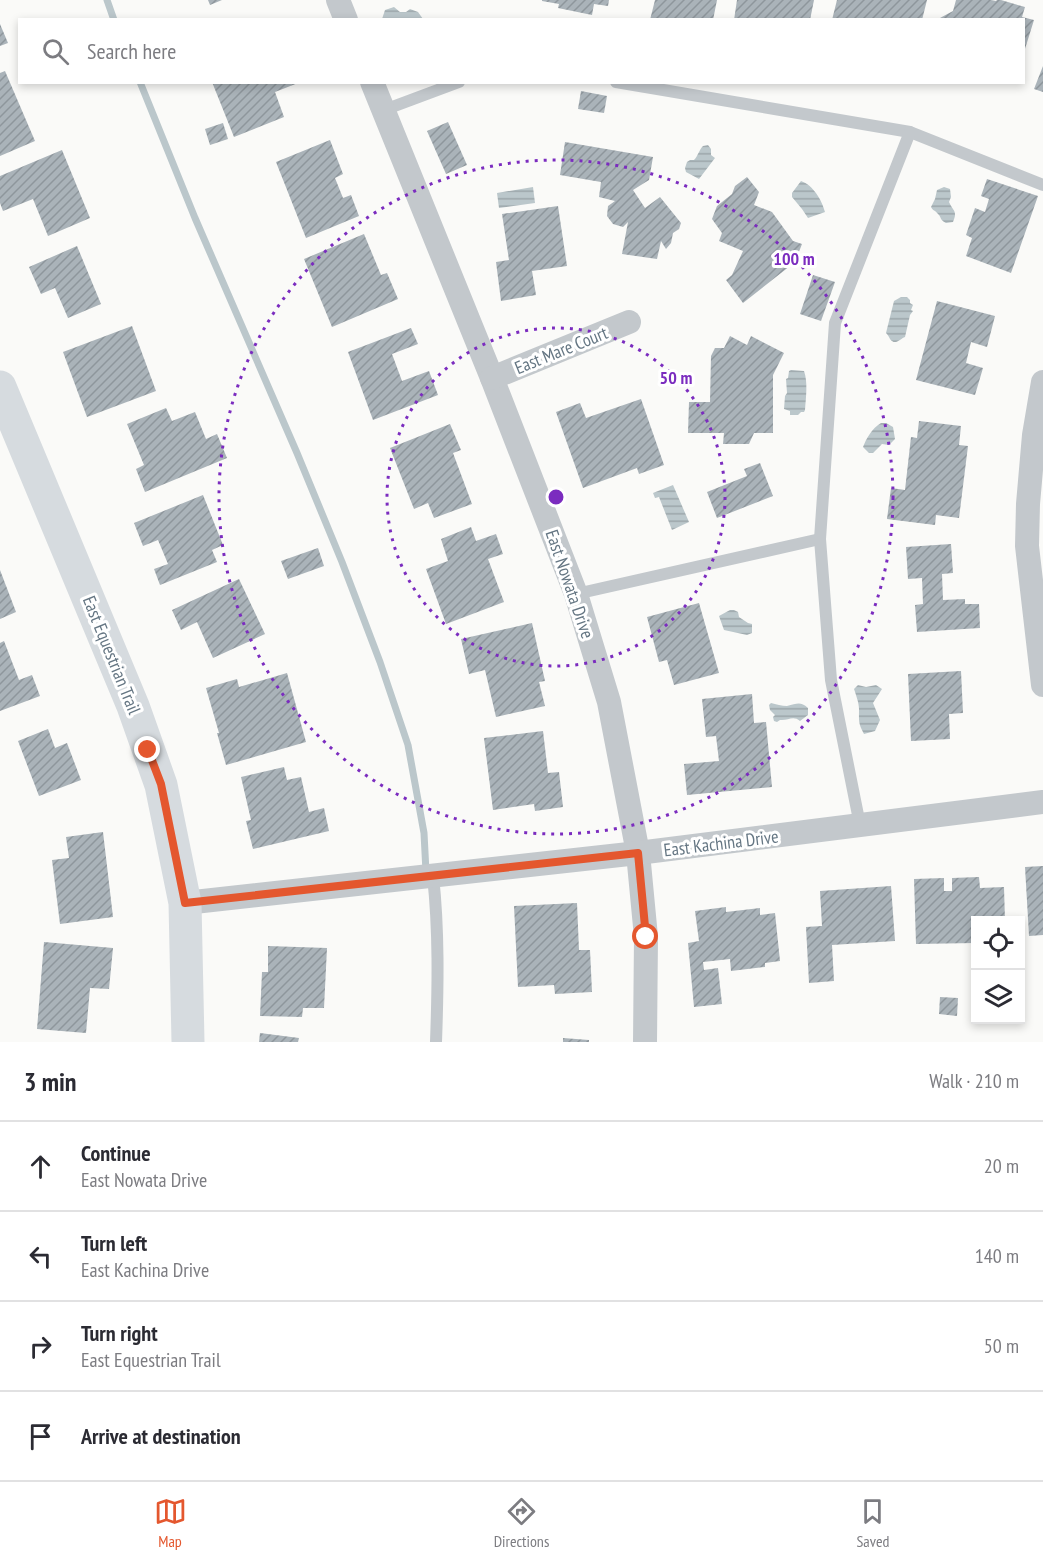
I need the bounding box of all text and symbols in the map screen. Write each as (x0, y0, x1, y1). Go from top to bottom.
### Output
search box (18, 18, 1025, 84)
icon: search (39, 35, 72, 68)
text: Search here (87, 37, 176, 65)
text: 100 m (773, 247, 815, 270)
street label: East Mare Court (511, 321, 611, 379)
text: 50 m (660, 366, 692, 389)
centre of rings (546, 487, 566, 507)
street label: East Nowata Drive (541, 527, 599, 641)
street label: East Equestrian Trail (78, 592, 146, 718)
route end (134, 736, 160, 762)
street label: East Kachina Drive (662, 825, 780, 861)
map controls (971, 916, 1025, 1024)
button: locate (971, 916, 1025, 970)
route start (632, 923, 658, 949)
button: layers (971, 970, 1025, 1024)
text: 3 min (24, 1065, 77, 1098)
text: Walk · 210 m (929, 1068, 1019, 1094)
text: Continue (81, 1139, 151, 1167)
icon: ahead (24, 1150, 57, 1183)
text: 20 m (984, 1153, 1019, 1179)
text: East Nowata Drive (81, 1167, 207, 1193)
text: Turn left (81, 1229, 147, 1257)
icon: left (24, 1240, 57, 1273)
text: 140 m (975, 1243, 1019, 1269)
text: East Kachina Drive (81, 1257, 209, 1283)
text: Turn right (81, 1319, 158, 1347)
icon: right (24, 1330, 57, 1363)
text: 50 m (984, 1333, 1019, 1359)
text: East Equestrian Trail (81, 1347, 221, 1373)
icon: arrive (24, 1420, 57, 1453)
text: Arrive at destination (81, 1422, 241, 1450)
tab: Map (154, 1495, 187, 1551)
tab: Directions (494, 1495, 549, 1551)
tab: Saved (856, 1495, 889, 1551)

